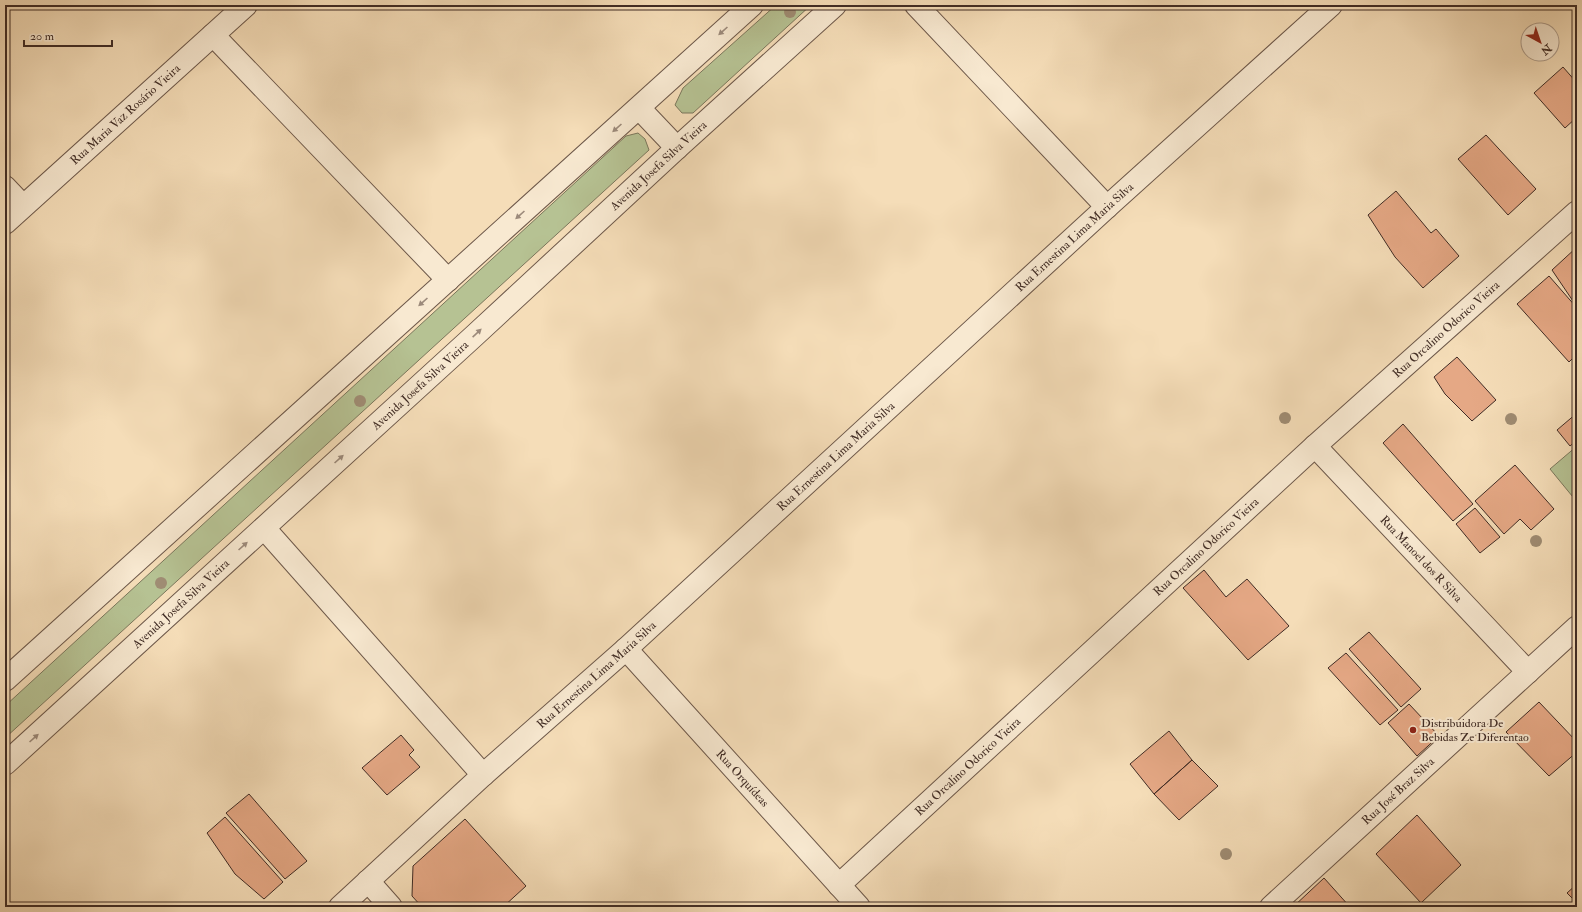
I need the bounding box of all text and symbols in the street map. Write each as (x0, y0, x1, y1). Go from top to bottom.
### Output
scale bar (24, 22, 112, 48)
north arrow (1520, 22, 1560, 62)
one-way arrow (718, 27, 728, 36)
text: 20 m (30, 29, 55, 44)
text: N (1537, 40, 1555, 58)
street label: Rua Maria Vaz Rosário Vieira (67, 60, 184, 168)
street label: Avenida Josefa Silva Vieira (607, 117, 711, 215)
one-way arrow (611, 124, 622, 133)
street label: Rua Ernestina Lima Maria Silva (1013, 179, 1138, 295)
one-way arrow (515, 211, 525, 220)
street label: Rua Orcalino Odorico Vieira (1390, 277, 1504, 381)
one-way arrow (418, 298, 429, 307)
one-way arrow (472, 329, 481, 338)
street label: Avenida Josefa Silva Vieira (368, 337, 473, 434)
street label: Rua Ernestina Lima Maria Silva (774, 398, 899, 515)
one-way arrow (334, 454, 345, 463)
street label: Rua Orcalino Odorico Vieira (1150, 494, 1263, 599)
street label: Rua Manoel dos R Silva (1377, 513, 1466, 606)
one-way arrow (238, 542, 249, 551)
street label: Avenida Josefa Silva Vieira (129, 555, 233, 653)
street label: Rua Ernestina Lima Maria Silva (534, 617, 660, 732)
street label: Rua Orcalino Odorico Vieira (912, 714, 1025, 819)
place label: Distribuidora De Bebidas Ze Diferentao (1421, 716, 1529, 745)
marker: Distribuidora De Bebidas Ze Diferentao (1408, 725, 1418, 735)
one-way arrow (29, 733, 39, 743)
street label: Rua Orquídeas (713, 747, 772, 810)
street label: Rua José Braz Silva (1359, 754, 1438, 828)

